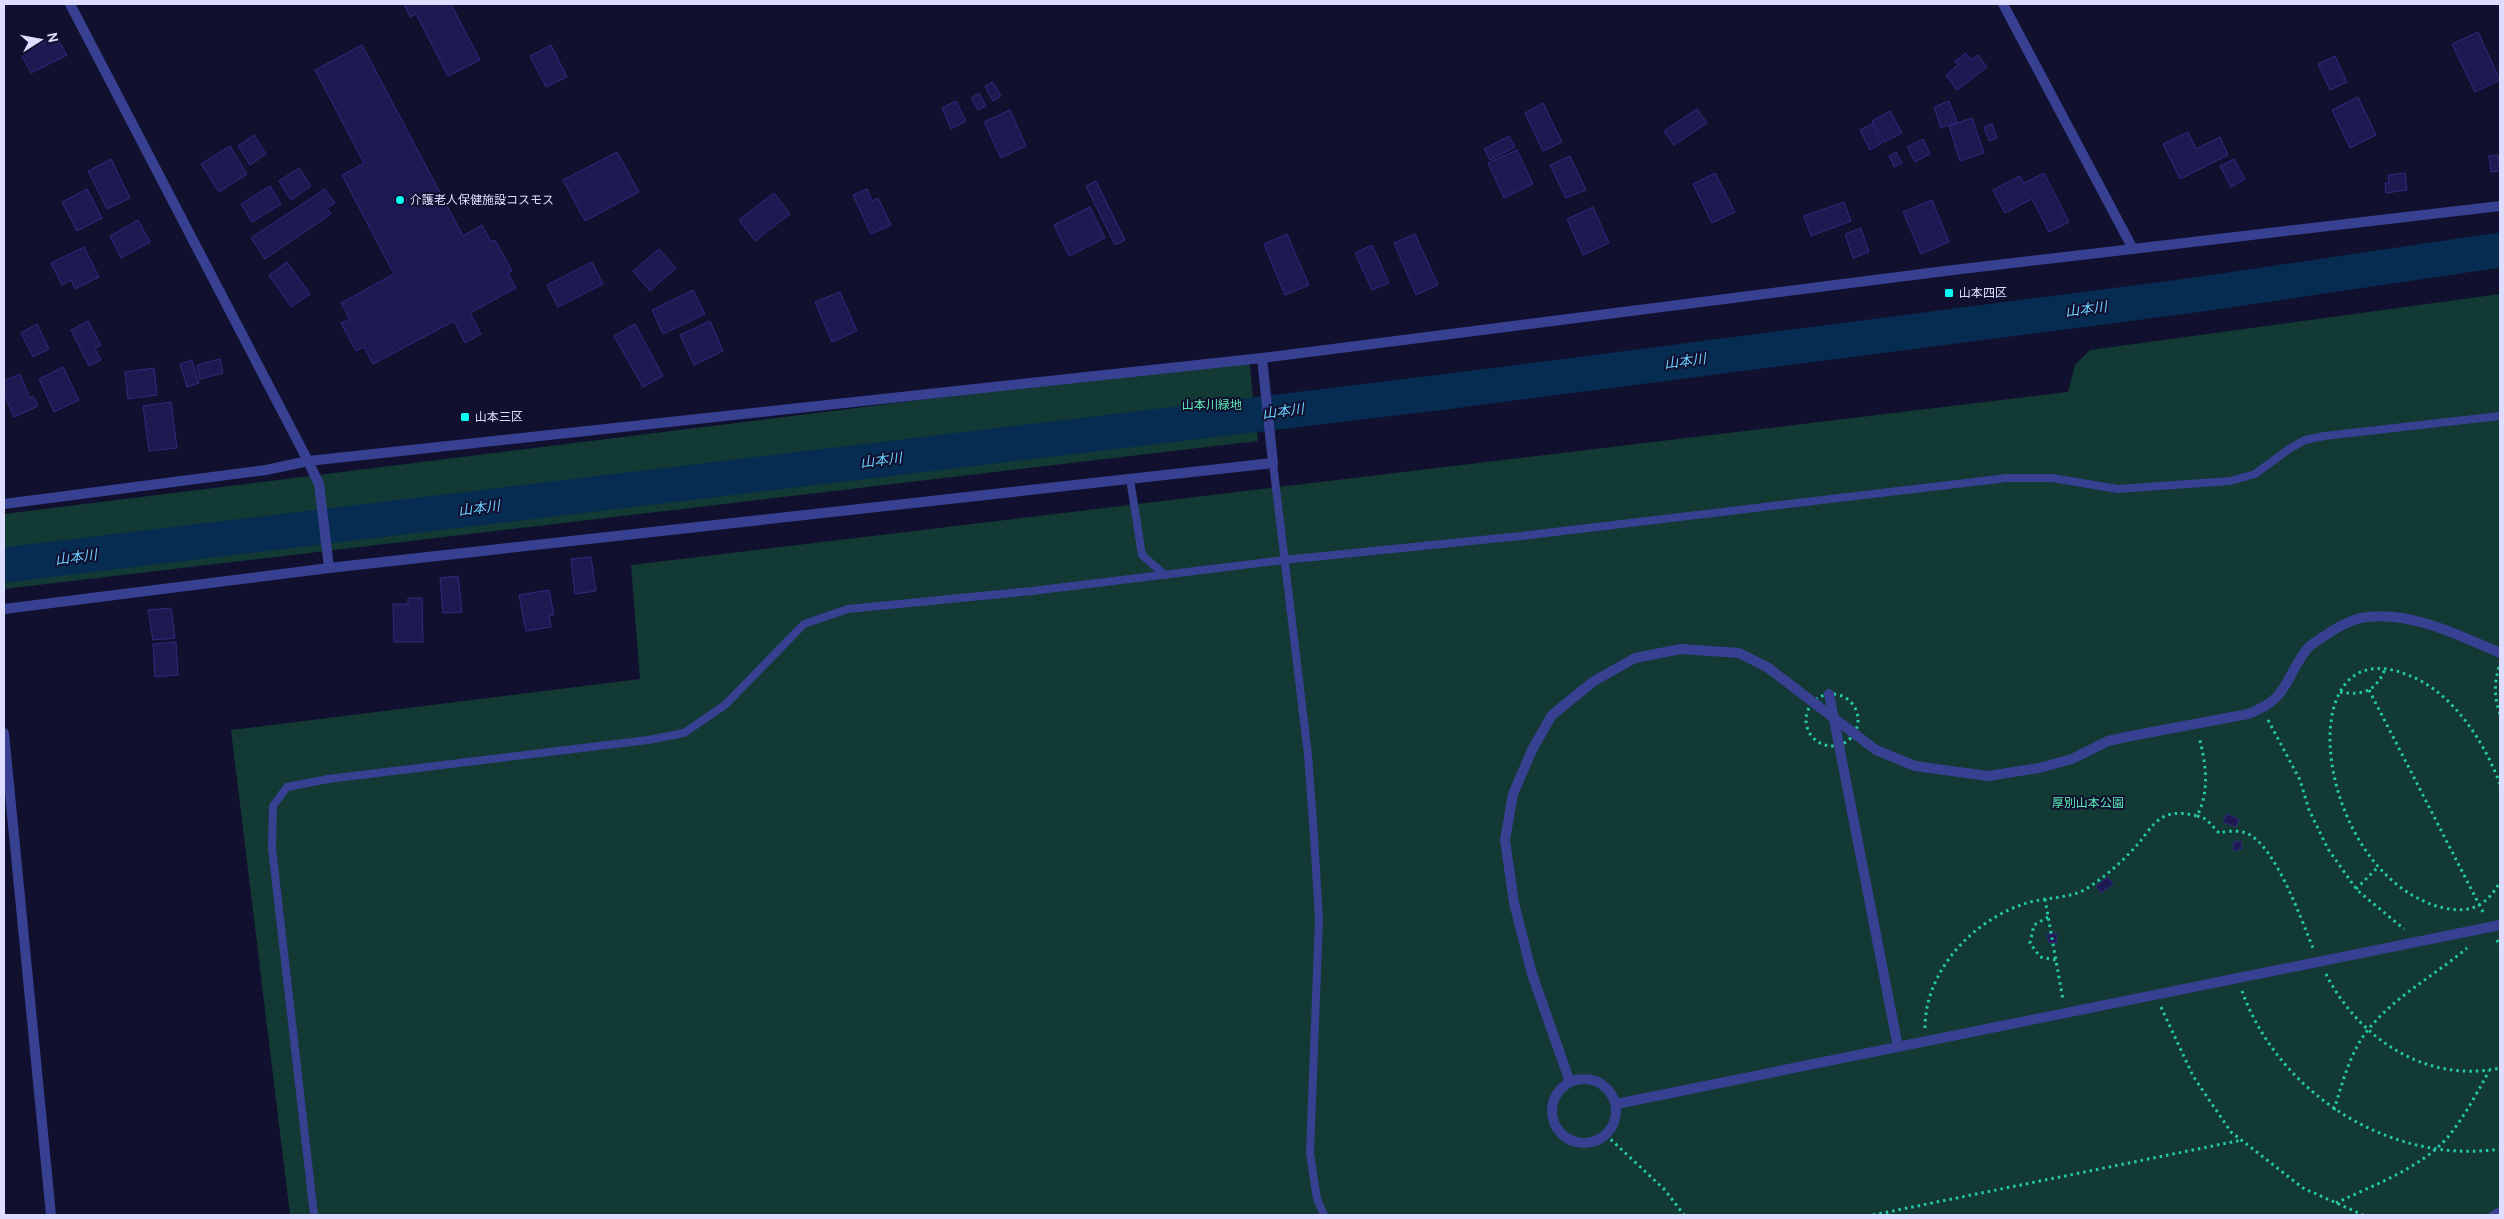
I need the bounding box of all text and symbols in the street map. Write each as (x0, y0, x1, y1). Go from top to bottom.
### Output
north arrow (15, 15, 65, 65)
text: N (42, 31, 61, 44)
place label: 介護老人保健施設コスモス (410, 193, 554, 209)
marker: 介護老人保健施設コスモス (394, 194, 406, 206)
place label: 山本四区 (1959, 286, 2007, 302)
marker: 山本四区 (1943, 287, 1955, 299)
water label: 山本川 (2064, 299, 2110, 321)
water label: 山本川 (1663, 351, 1709, 373)
park label: 山本川緑地 (1182, 398, 1242, 414)
water label: 山本川 (1261, 401, 1307, 423)
place label: 山本三区 (475, 410, 523, 426)
marker: 山本三区 (459, 411, 471, 423)
water label: 山本川 (859, 450, 905, 472)
water label: 山本川 (457, 498, 503, 520)
water label: 山本川 (54, 547, 100, 569)
park label: 厚別山本公園 (2052, 796, 2124, 812)

